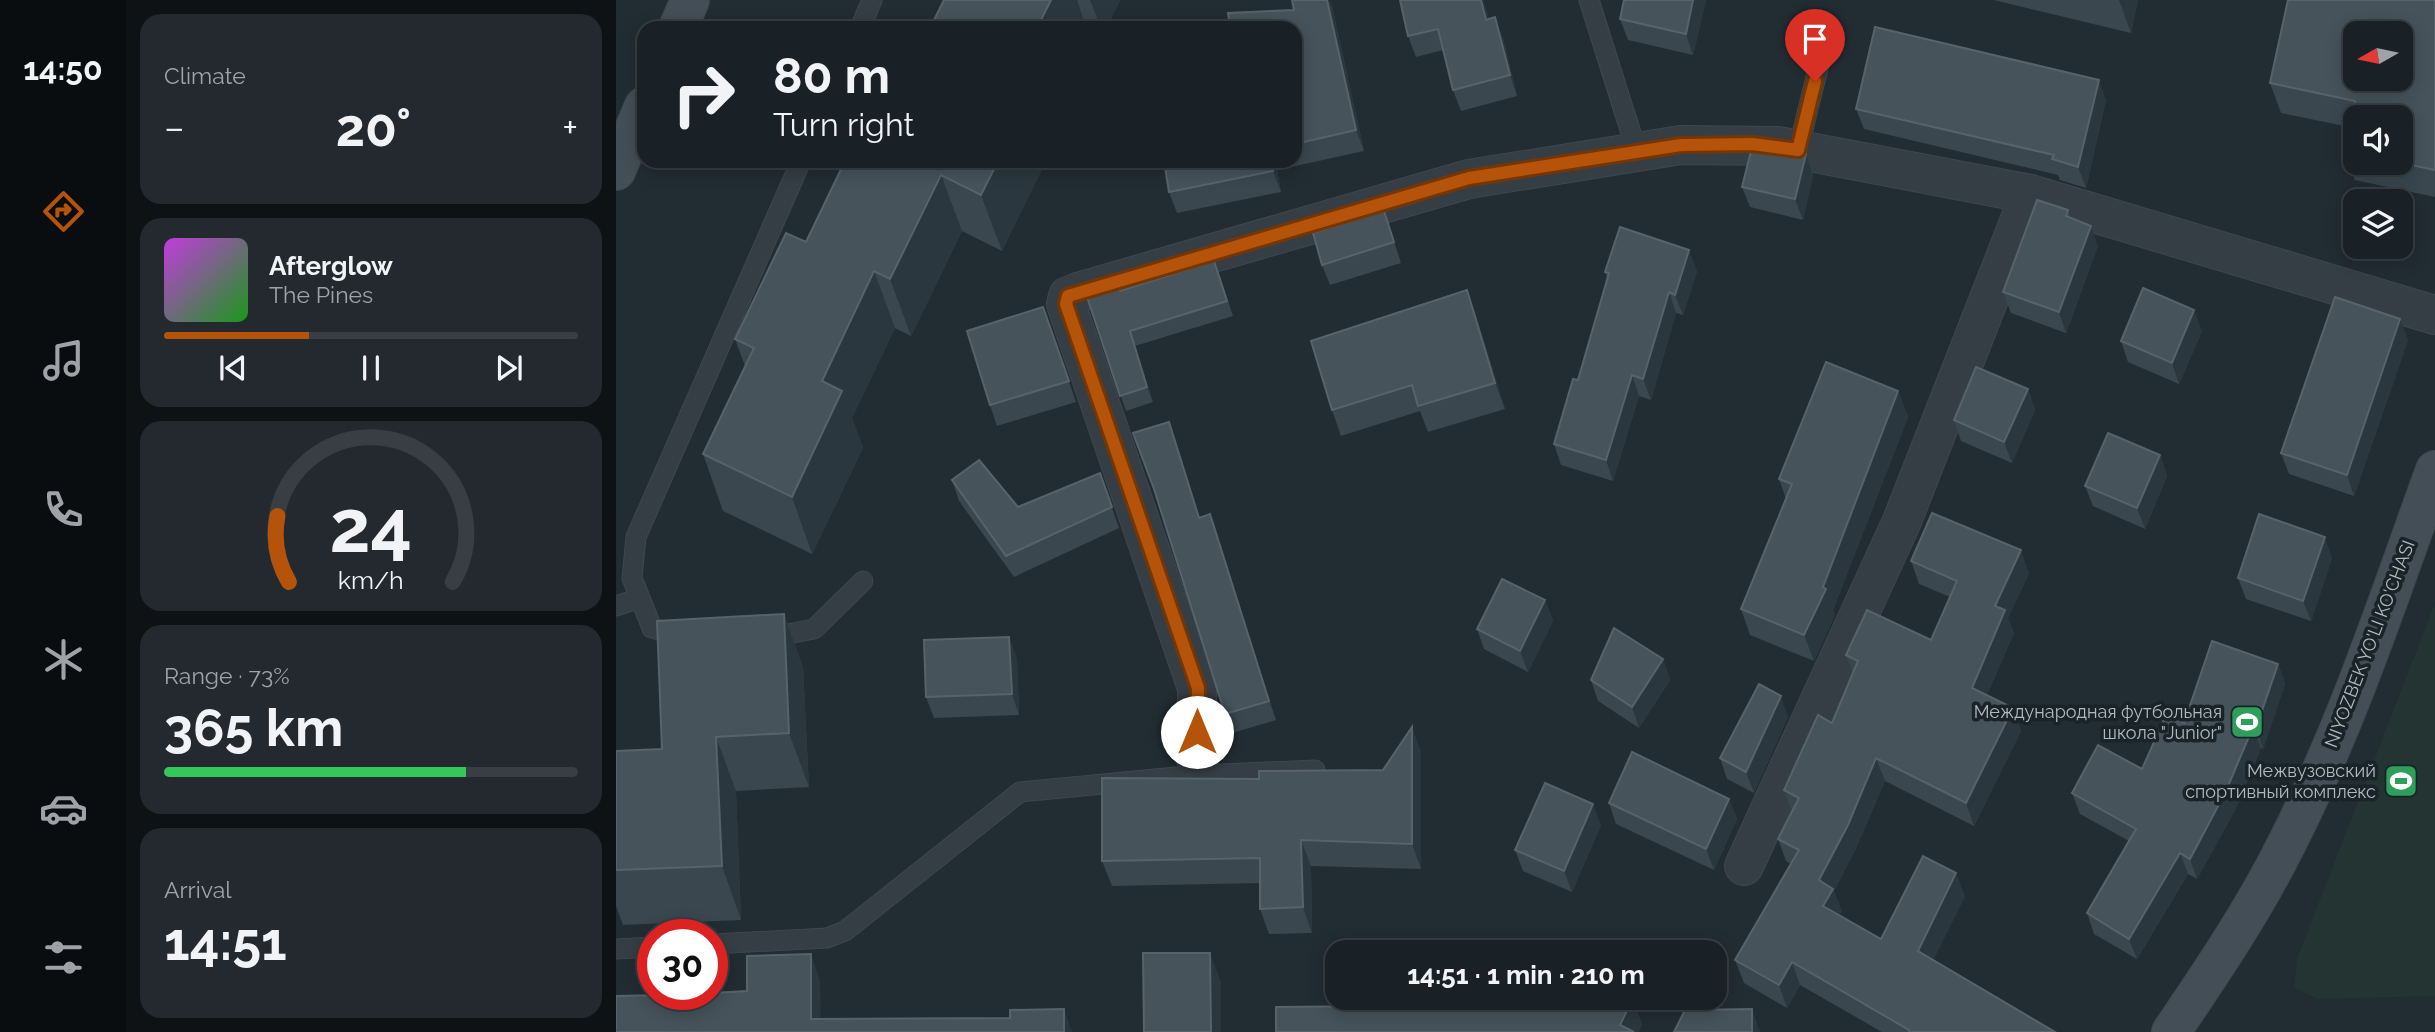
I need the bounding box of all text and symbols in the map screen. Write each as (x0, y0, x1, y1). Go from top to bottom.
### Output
pin (1785, 9, 1845, 81)
icon: arrive (1796, 20, 1834, 58)
north arrow (2343, 21, 2413, 91)
map controls (2343, 21, 2413, 259)
text: 80 m (773, 47, 890, 104)
icon: right (658, 49, 749, 140)
text: 14:50 (23, 50, 103, 87)
text: Climate (164, 62, 246, 89)
text: 20° (336, 97, 411, 158)
text: − (164, 105, 184, 150)
text: + (562, 105, 578, 150)
button: sound (2343, 105, 2413, 175)
text: Turn right (773, 106, 914, 143)
icon: directions (39, 187, 88, 236)
button: layers (2343, 189, 2413, 259)
text: Afterglow (269, 251, 393, 281)
text: The Pines (269, 281, 373, 308)
icon: music (39, 336, 88, 385)
icon: previous (214, 349, 252, 387)
icon: pause (352, 349, 390, 387)
icon: next (490, 349, 528, 387)
text: 24 (330, 484, 412, 569)
icon: phone (39, 485, 88, 534)
street label: NIYOZBEK YO'LI KO'CHASI (2320, 537, 2419, 750)
text: km/h (338, 565, 404, 595)
icon: climate (39, 635, 88, 684)
text: Range · 73% (164, 662, 290, 689)
position arrow (1160, 695, 1234, 769)
text: 365 km (164, 697, 343, 758)
place label: Международная футбольная школа "Junior" (1974, 701, 2222, 743)
sports icon: Международная футбольная школа "Junior" (2228, 703, 2266, 741)
place label: Межвузовский спортивный комплекс (2185, 760, 2376, 802)
sports icon: Межвузовский спортивный комплекс (2382, 762, 2420, 800)
icon: car (39, 784, 88, 833)
text: Arrival (164, 876, 231, 903)
text: 14:51 (164, 911, 287, 972)
speed limit sign: 30 (637, 919, 728, 1010)
icon: filters (39, 933, 88, 982)
text: 14:51 · 1 min · 210 m (1407, 960, 1645, 990)

